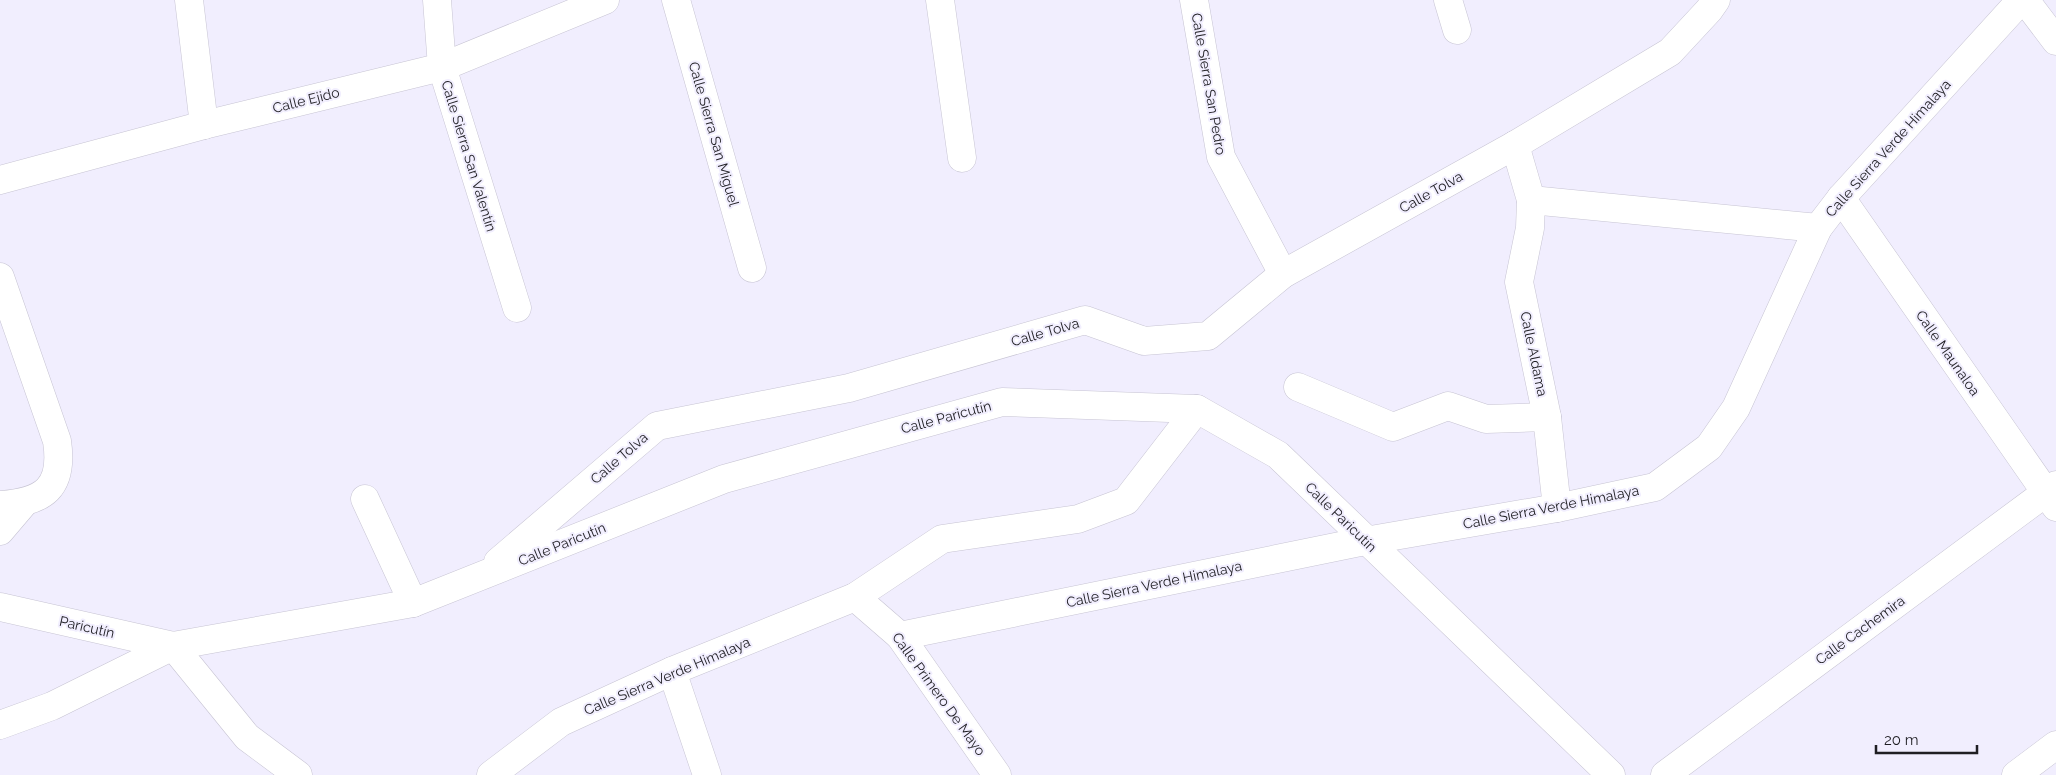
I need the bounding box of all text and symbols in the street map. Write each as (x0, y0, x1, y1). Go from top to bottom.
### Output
street label: Calle Sierra San Pedro (1189, 12, 1229, 156)
street label: Calle Sierra San Miguel (686, 60, 742, 208)
street label: Calle Sierra Verde Himalaya (1822, 76, 1954, 220)
street label: Calle Sierra San Valentín (438, 78, 500, 234)
street label: Calle Ejido (271, 84, 341, 116)
street label: Calle Tolva (1397, 168, 1465, 216)
street label: Calle Maunaloa (1913, 307, 1983, 399)
street label: Calle Aldama (1517, 310, 1551, 398)
street label: Calle Tolva (1009, 315, 1081, 349)
street label: Calle Paricutín (899, 397, 993, 437)
street label: Calle Tolva (587, 429, 651, 487)
street label: Calle Paricutín (1302, 479, 1380, 555)
street label: Calle Sierra Verde Himalaya (1462, 482, 1640, 532)
street label: Calle Paricutín (516, 519, 608, 569)
street label: Calle Sierra Verde Himalaya (1065, 558, 1243, 610)
street label: Calle Cachemira (1812, 592, 1908, 668)
street label: Paricutín (58, 613, 116, 641)
street label: Calle Primero De Mayo (889, 629, 989, 759)
street label: Calle Sierra Verde Himalaya (581, 634, 753, 718)
scale bar (1876, 722, 1977, 754)
text: 20 m (1884, 731, 1919, 749)

